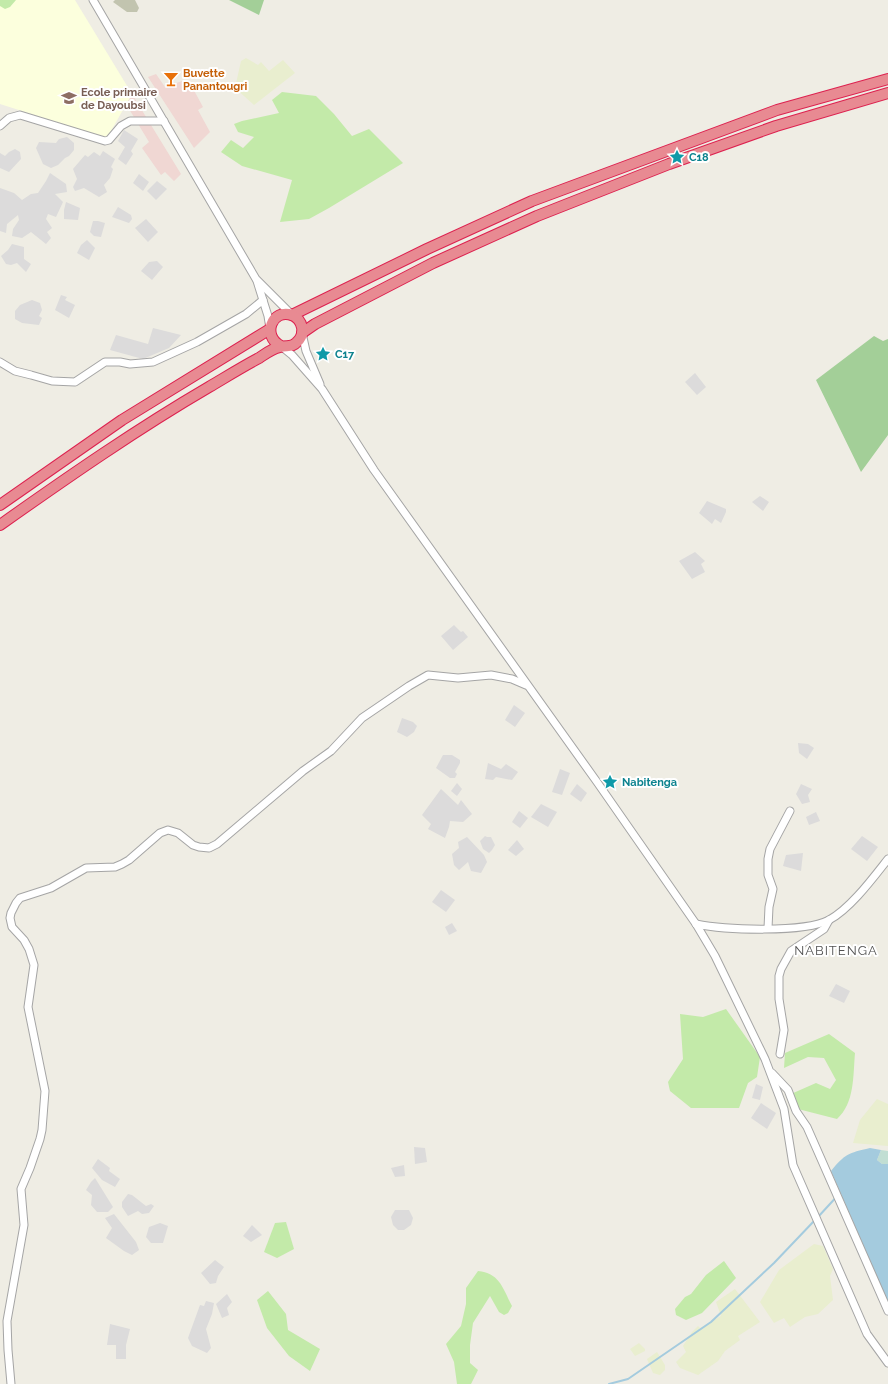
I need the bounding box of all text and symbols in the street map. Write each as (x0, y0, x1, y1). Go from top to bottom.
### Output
place label: Buvette Panantougri (183, 67, 248, 93)
bar icon: Buvette Panantougri (162, 70, 180, 88)
place label: Ecole primaire de Dayoubsi (81, 86, 158, 112)
school or university icon: Ecole primaire de Dayoubsi (60, 89, 78, 107)
place icon: C18 (668, 148, 686, 166)
place label: C18 (689, 151, 709, 164)
place icon: C17 (314, 345, 332, 363)
place label: C17 (335, 348, 355, 361)
place icon: Nabitenga (601, 773, 619, 791)
place label: Nabitenga (622, 776, 677, 789)
district label: NABITENGA (794, 943, 878, 958)

